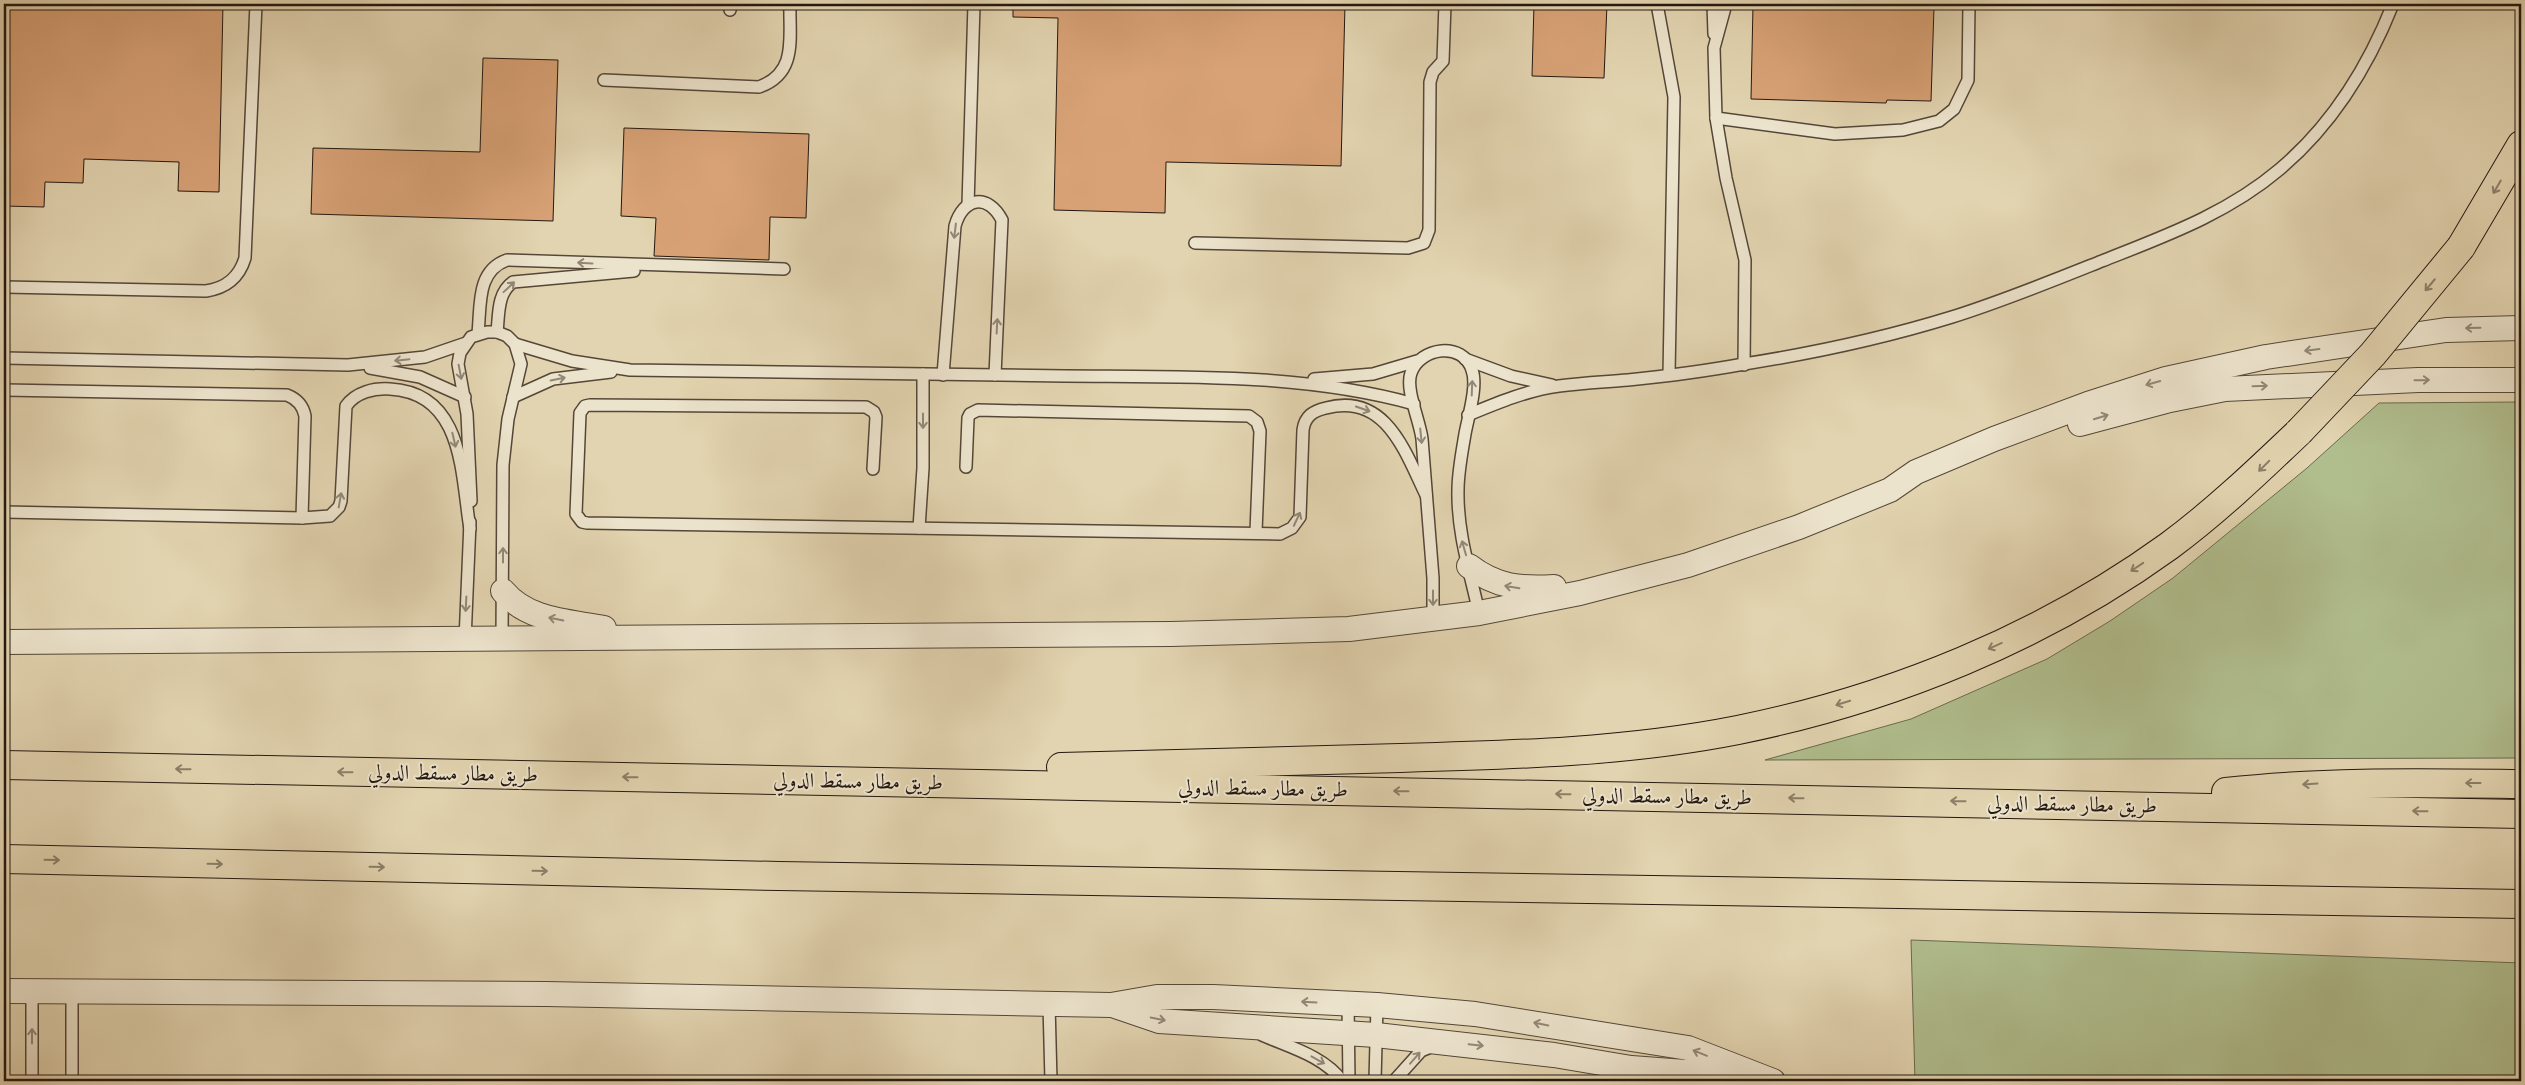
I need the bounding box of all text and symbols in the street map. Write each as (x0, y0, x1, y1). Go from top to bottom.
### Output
one-way arrow (2491, 180, 2501, 194)
one-way arrow (950, 222, 960, 238)
one-way arrow (577, 258, 593, 267)
one-way arrow (2425, 278, 2436, 291)
one-way arrow (502, 281, 515, 293)
one-way arrow (993, 319, 1002, 335)
one-way arrow (2465, 323, 2481, 333)
one-way arrow (2304, 345, 2320, 355)
one-way arrow (395, 355, 411, 365)
one-way arrow (456, 364, 465, 380)
one-way arrow (550, 374, 566, 383)
one-way arrow (2414, 376, 2430, 385)
one-way arrow (2145, 379, 2161, 389)
one-way arrow (1468, 380, 1477, 396)
one-way arrow (2252, 382, 2268, 391)
one-way arrow (1354, 405, 1370, 414)
one-way arrow (918, 412, 928, 429)
one-way arrow (2092, 412, 2108, 422)
one-way arrow (1416, 428, 1426, 444)
one-way arrow (450, 431, 459, 447)
one-way arrow (2257, 460, 2270, 472)
one-way arrow (335, 492, 345, 508)
one-way arrow (1293, 511, 1303, 526)
one-way arrow (1459, 541, 1468, 557)
one-way arrow (498, 548, 508, 564)
one-way arrow (2130, 562, 2144, 572)
one-way arrow (1505, 581, 1521, 591)
one-way arrow (1428, 590, 1438, 606)
one-way arrow (462, 596, 471, 612)
one-way arrow (548, 614, 564, 623)
one-way arrow (1988, 642, 2003, 652)
one-way arrow (1835, 699, 1851, 709)
street label: طريق مطار مسقط الدولي (368, 760, 538, 791)
one-way arrow (175, 764, 191, 773)
one-way arrow (337, 767, 353, 776)
street label: طريق مطار مسقط الدولي (773, 768, 943, 799)
one-way arrow (622, 772, 638, 782)
street label: طريق مطار مسقط الدولي (1178, 775, 1348, 806)
one-way arrow (2465, 778, 2481, 788)
one-way arrow (2302, 780, 2318, 789)
street label: طريق مطار مسقط الدولي (1582, 783, 1752, 814)
one-way arrow (1393, 786, 1409, 796)
one-way arrow (1555, 789, 1572, 799)
street label: طريق مطار مسقط الدولي (1987, 791, 2157, 822)
one-way arrow (1788, 794, 1804, 803)
one-way arrow (1950, 797, 1966, 806)
one-way arrow (2412, 806, 2428, 816)
one-way arrow (44, 855, 60, 865)
one-way arrow (207, 859, 223, 868)
one-way arrow (369, 862, 385, 872)
one-way arrow (532, 866, 548, 875)
one-way arrow (1302, 997, 1318, 1006)
one-way arrow (1149, 1015, 1165, 1024)
one-way arrow (1533, 1018, 1549, 1028)
one-way arrow (27, 1029, 37, 1045)
one-way arrow (1468, 1040, 1484, 1050)
one-way arrow (1693, 1048, 1708, 1057)
one-way arrow (1409, 1052, 1420, 1065)
one-way arrow (1311, 1055, 1326, 1065)

